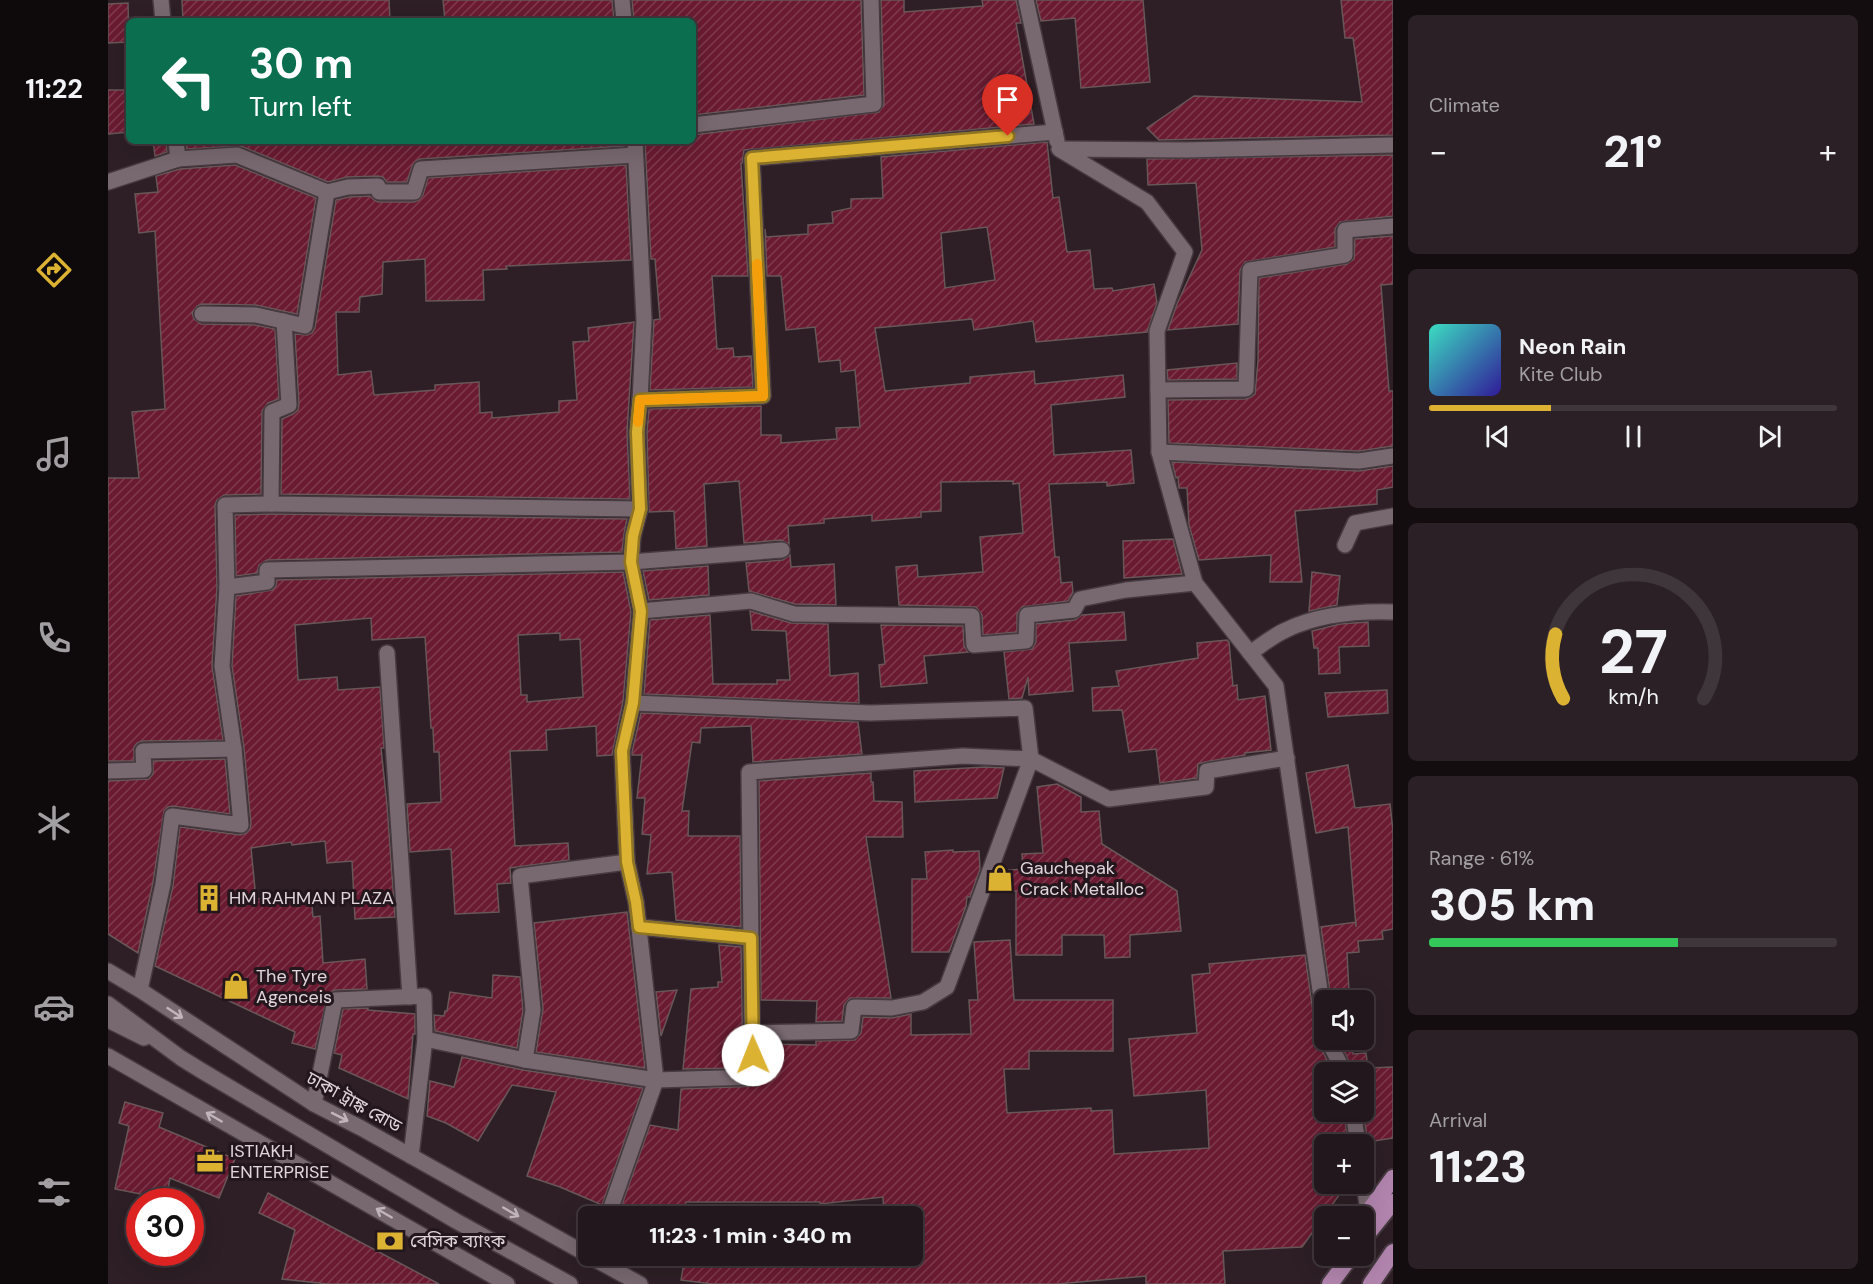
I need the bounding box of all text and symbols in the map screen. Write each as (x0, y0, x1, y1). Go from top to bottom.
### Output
text: 30 m (249, 36, 353, 91)
icon: left (150, 42, 228, 120)
text: 11:22 (25, 71, 83, 106)
pin (982, 74, 1033, 136)
icon: arrive (991, 83, 1024, 116)
text: Turn left (249, 89, 352, 124)
text: Climate (1429, 92, 1500, 118)
text: 21° (1603, 122, 1663, 181)
text: − (1429, 130, 1447, 173)
text: + (1819, 130, 1837, 173)
icon: directions (33, 249, 75, 291)
text: Neon Rain (1519, 332, 1626, 361)
text: Kite Club (1519, 361, 1603, 387)
icon: previous (1481, 420, 1514, 453)
icon: pause (1617, 420, 1650, 453)
icon: next (1753, 420, 1786, 453)
icon: music (33, 433, 75, 475)
text: 27 (1598, 611, 1668, 692)
icon: phone (33, 617, 75, 659)
text: km/h (1608, 683, 1658, 711)
icon: climate (33, 802, 75, 844)
text: Range · 61% (1429, 845, 1534, 871)
place label: Gauchepak Crack Metalloc (1020, 856, 1144, 901)
shop icon: Gauchepak Crack Metalloc (985, 863, 1015, 893)
text: 305 km (1429, 875, 1595, 934)
building icon: HM RAHMAN PLAZA (194, 883, 224, 913)
place label: HM RAHMAN PLAZA (229, 886, 394, 910)
place label: The Tyre Agenceis (256, 964, 332, 1009)
shop icon: The Tyre Agenceis (221, 971, 251, 1001)
icon: car (33, 986, 75, 1028)
map controls (1314, 990, 1374, 1266)
button: sound (1314, 990, 1374, 1050)
one-way arrow (167, 1007, 184, 1020)
position arrow (721, 1023, 785, 1087)
button: layers (1314, 1062, 1374, 1122)
street label: ঢাকা ট্রাঙ্ক রোড (301, 1065, 406, 1138)
text: Arrival (1429, 1107, 1487, 1133)
one-way arrow (206, 1110, 223, 1122)
one-way arrow (331, 1112, 349, 1124)
button: + (1314, 1134, 1374, 1194)
text: 11:23 (1429, 1137, 1527, 1196)
place label: ISTIAKH ENTERPRISE (230, 1139, 330, 1184)
office icon: ISTIAKH ENTERPRISE (195, 1146, 225, 1176)
icon: filters (33, 1171, 75, 1213)
speed limit sign: 30 (126, 1188, 204, 1266)
one-way arrow (502, 1206, 519, 1218)
button: − (1314, 1206, 1374, 1266)
one-way arrow (375, 1207, 392, 1219)
text: 11:23 · 1 min · 340 m (649, 1221, 852, 1250)
bank icon: বেসিক ব্যাংক (375, 1226, 405, 1256)
place label: বেসিক ব্যাংক (410, 1229, 506, 1253)

